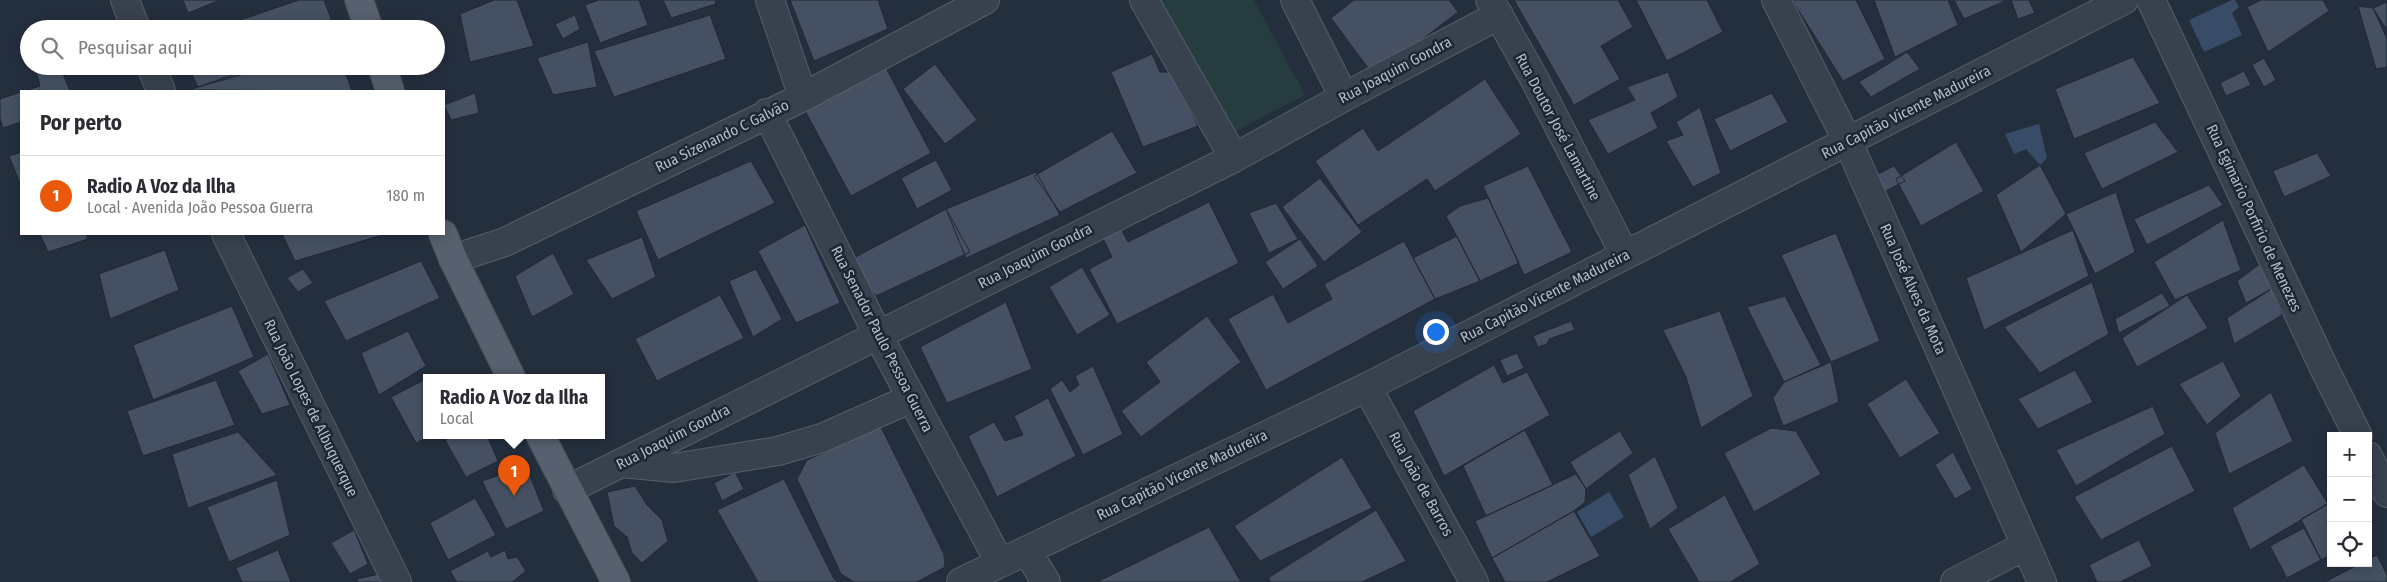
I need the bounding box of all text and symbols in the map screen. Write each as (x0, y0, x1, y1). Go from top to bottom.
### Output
search box (20, 20, 445, 75)
street label: Rua Joaquim Gondra (1335, 33, 1455, 107)
icon: search (38, 34, 66, 62)
text: Pesquisar aqui (78, 36, 192, 59)
street label: Rua Doutor José Lamartine (1512, 50, 1604, 204)
street label: Rua Capitão Vicente Madureira (1818, 61, 1994, 163)
street label: Rua Sizenando C Galvão (652, 96, 792, 176)
text: Por perto (40, 110, 122, 136)
street label: Rua Egimario Porfirio de Menezes (2203, 122, 2305, 314)
text: Radio A Voz da Ilha (87, 175, 235, 198)
text: 1 (53, 186, 59, 205)
text: 180 m (386, 186, 425, 205)
text: Local · Avenida João Pessoa Guerra (87, 198, 313, 217)
street label: Rua Joaquim Gondra (975, 220, 1095, 292)
street label: Rua José Alves da Mota (1876, 221, 1950, 357)
street label: Rua Senador Paulo Pessoa Guerra (827, 243, 937, 435)
street label: Rua Capitão Vicente Madureira (1457, 245, 1633, 347)
street label: Rua João Lopes de Albuquerque (260, 316, 362, 500)
your location (1423, 319, 1449, 345)
popup (423, 374, 605, 439)
text: Radio A Voz da Ilha (440, 386, 588, 409)
street label: Rua Joaquim Gondra (613, 401, 733, 473)
text: Local (440, 409, 474, 428)
street label: Rua Capitão Vicente Madureira (1094, 426, 1270, 524)
street label: Rua João de Barros (1385, 429, 1457, 539)
map controls (2327, 432, 2372, 567)
button: + (2327, 432, 2372, 477)
pin: 1 (498, 455, 530, 496)
button: − (2327, 477, 2372, 522)
button: locate (2327, 522, 2372, 567)

